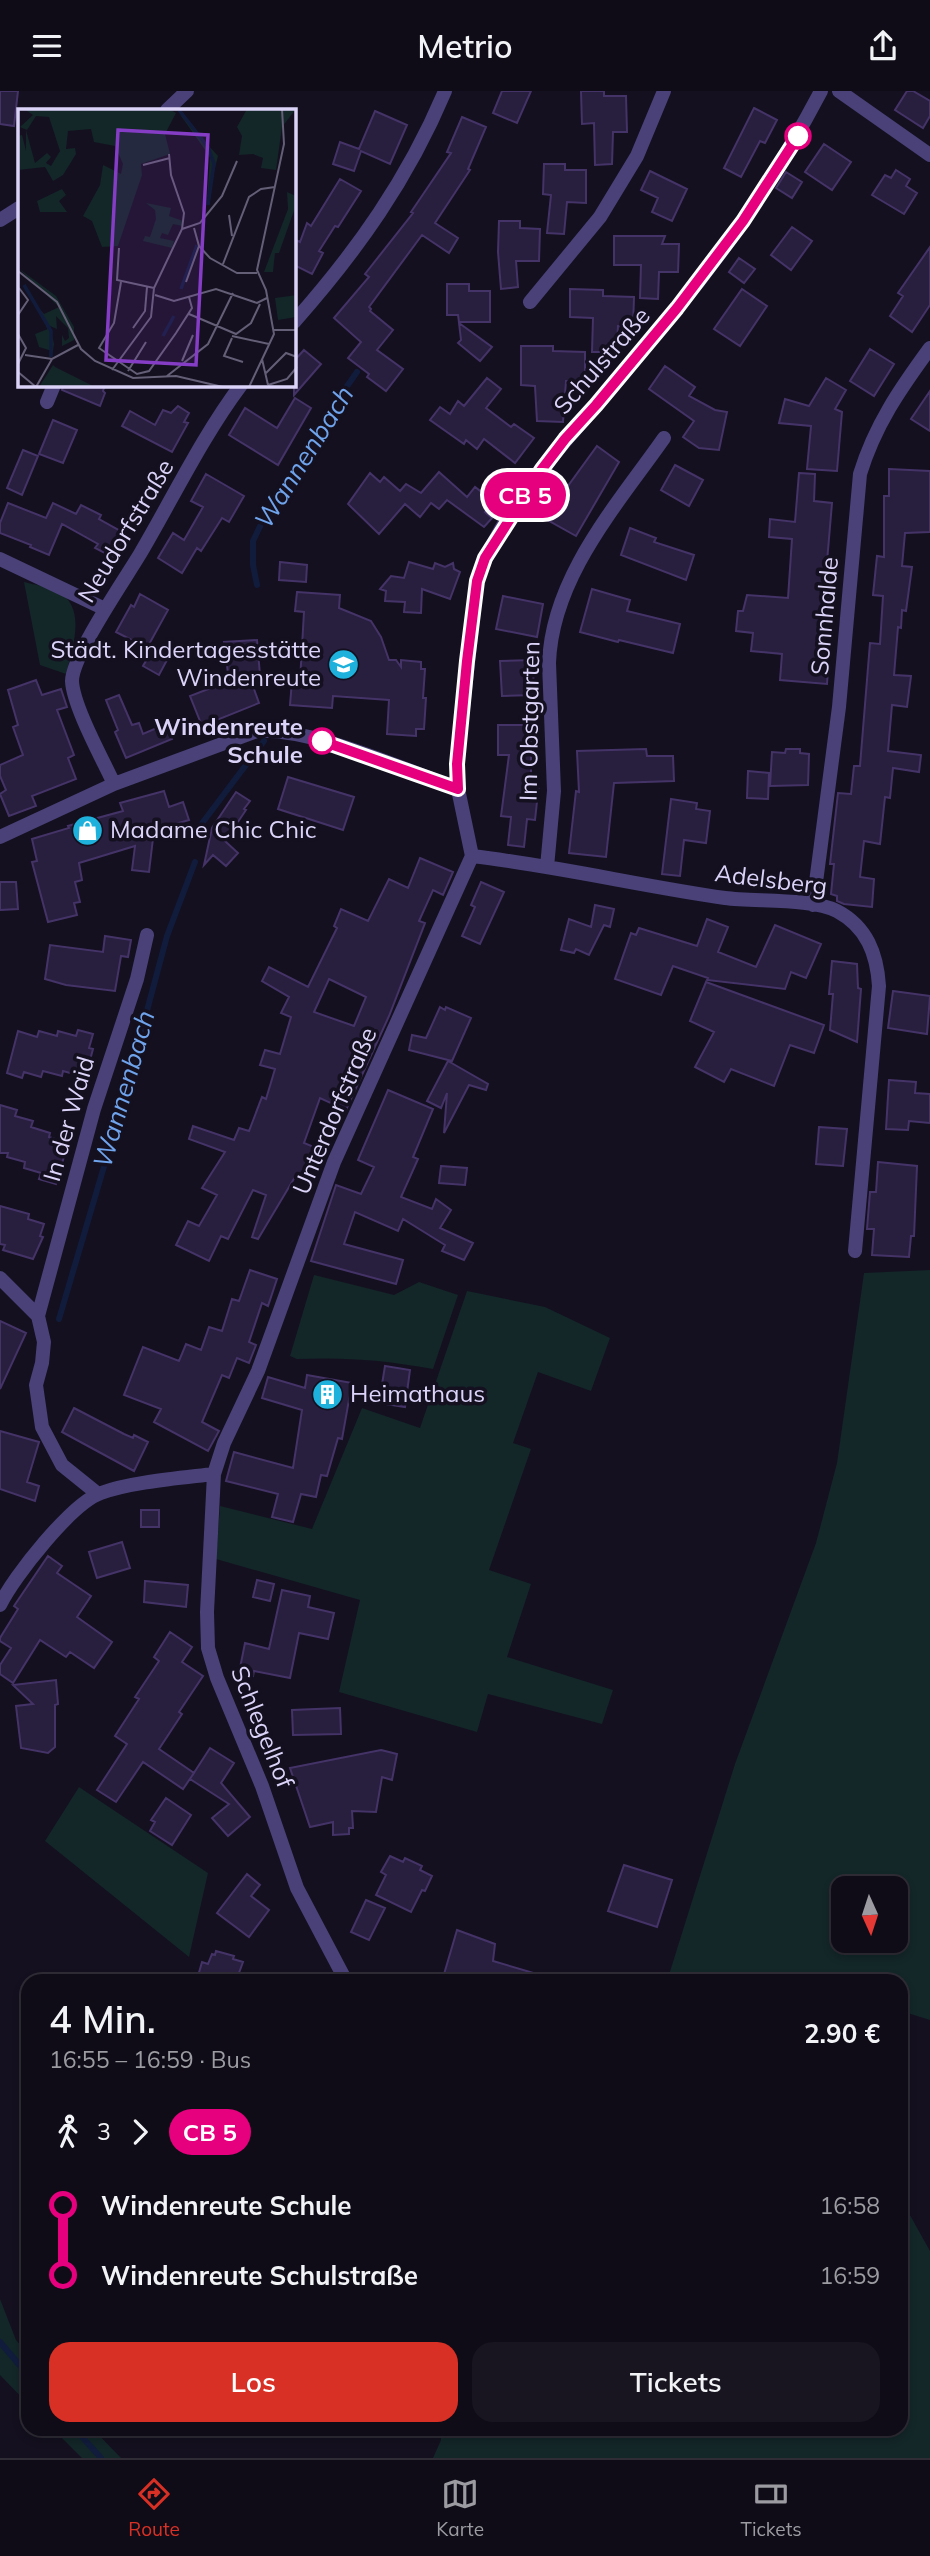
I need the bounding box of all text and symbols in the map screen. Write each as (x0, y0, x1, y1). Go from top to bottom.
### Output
text: Metrio (417, 26, 513, 66)
icon: menu (28, 27, 66, 65)
icon: share (864, 27, 902, 65)
inset map (18, 109, 296, 387)
unlabelled marker (785, 123, 811, 149)
street label: Schulstraße (547, 301, 656, 420)
water label: Wannenbach (247, 379, 361, 534)
street label: Neudorfstraße (71, 453, 180, 608)
line badge: CB 5 (476, 472, 574, 518)
text: CB 5 (498, 480, 552, 510)
street label: Sonnhalde (804, 556, 844, 676)
place label: Städt. Kindertagesstätte Windenreute (50, 634, 321, 692)
street label: Im Obstgarten (513, 641, 545, 801)
school or university icon: Städt. Kindertagesstätte Windenreute (327, 647, 361, 681)
place label: Windenreute Schule (154, 711, 303, 769)
marker: Windenreute Schule (309, 728, 335, 754)
shop icon: Madame Chic Chic (70, 813, 104, 847)
place label: Madame Chic Chic (110, 814, 317, 844)
street label: Adelsberg (713, 857, 829, 901)
water label: Wannenbach (85, 1006, 162, 1171)
street label: Unterdorfstraße (285, 1023, 383, 1199)
street label: In der Waid (36, 1053, 100, 1185)
building icon: Heimathaus (310, 1377, 344, 1411)
place label: Heimathaus (350, 1378, 485, 1408)
street label: Schlegelhof (225, 1661, 301, 1793)
north arrow (831, 1876, 908, 1953)
map controls (831, 1876, 908, 1953)
text: 4 Min. (49, 1995, 156, 2043)
text: 2.90 € (804, 2017, 880, 2050)
text: 16:55 – 16:59 · Bus (49, 2045, 251, 2074)
icon: walk (49, 2113, 87, 2151)
icon: forward (121, 2113, 159, 2151)
text: 3 (97, 2117, 111, 2146)
text: CB 5 (183, 2117, 237, 2147)
text: Windenreute Schule (101, 2189, 352, 2222)
text: 16:58 (820, 2191, 880, 2220)
text: Windenreute Schulstraße (101, 2259, 418, 2292)
text: 16:59 (820, 2261, 880, 2290)
button: Los (49, 2342, 458, 2422)
button: Tickets (472, 2342, 880, 2422)
tab: Route (128, 2475, 180, 2541)
tab: Karte (436, 2475, 484, 2541)
tab: Tickets (740, 2475, 802, 2541)

